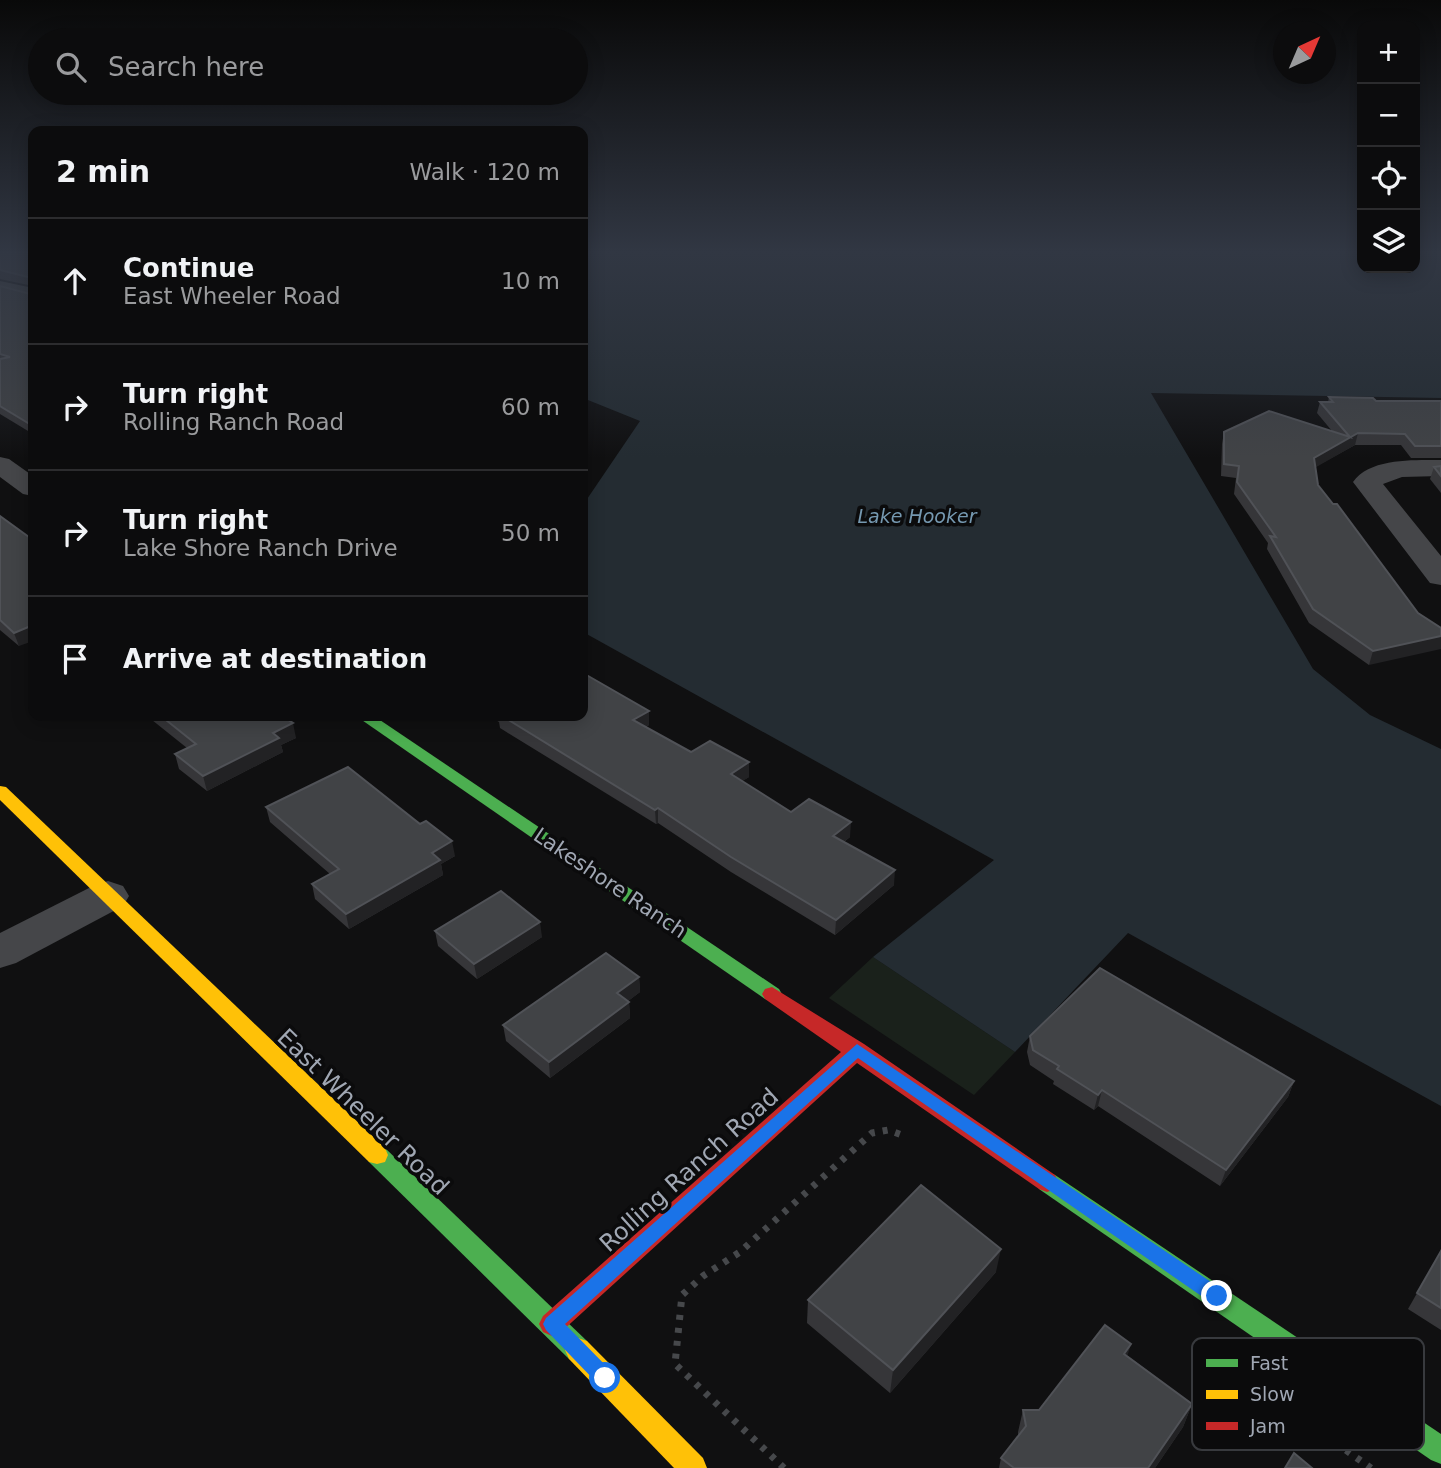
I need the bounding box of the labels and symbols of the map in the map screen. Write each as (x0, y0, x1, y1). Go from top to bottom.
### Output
north arrow (1273, 21, 1336, 84)
water label: Lake Hooker (857, 505, 978, 527)
street label: Lakeshore Ranch (529, 823, 691, 943)
street label: East Wheeler Road (272, 1023, 454, 1201)
street label: Rolling Ranch Road (594, 1082, 784, 1258)
route end (1201, 1280, 1232, 1311)
legend (1192, 1338, 1424, 1450)
text: Fast (1250, 1352, 1288, 1374)
route start (589, 1362, 620, 1393)
text: Slow (1250, 1383, 1295, 1405)
text: Jam (1249, 1415, 1286, 1437)

